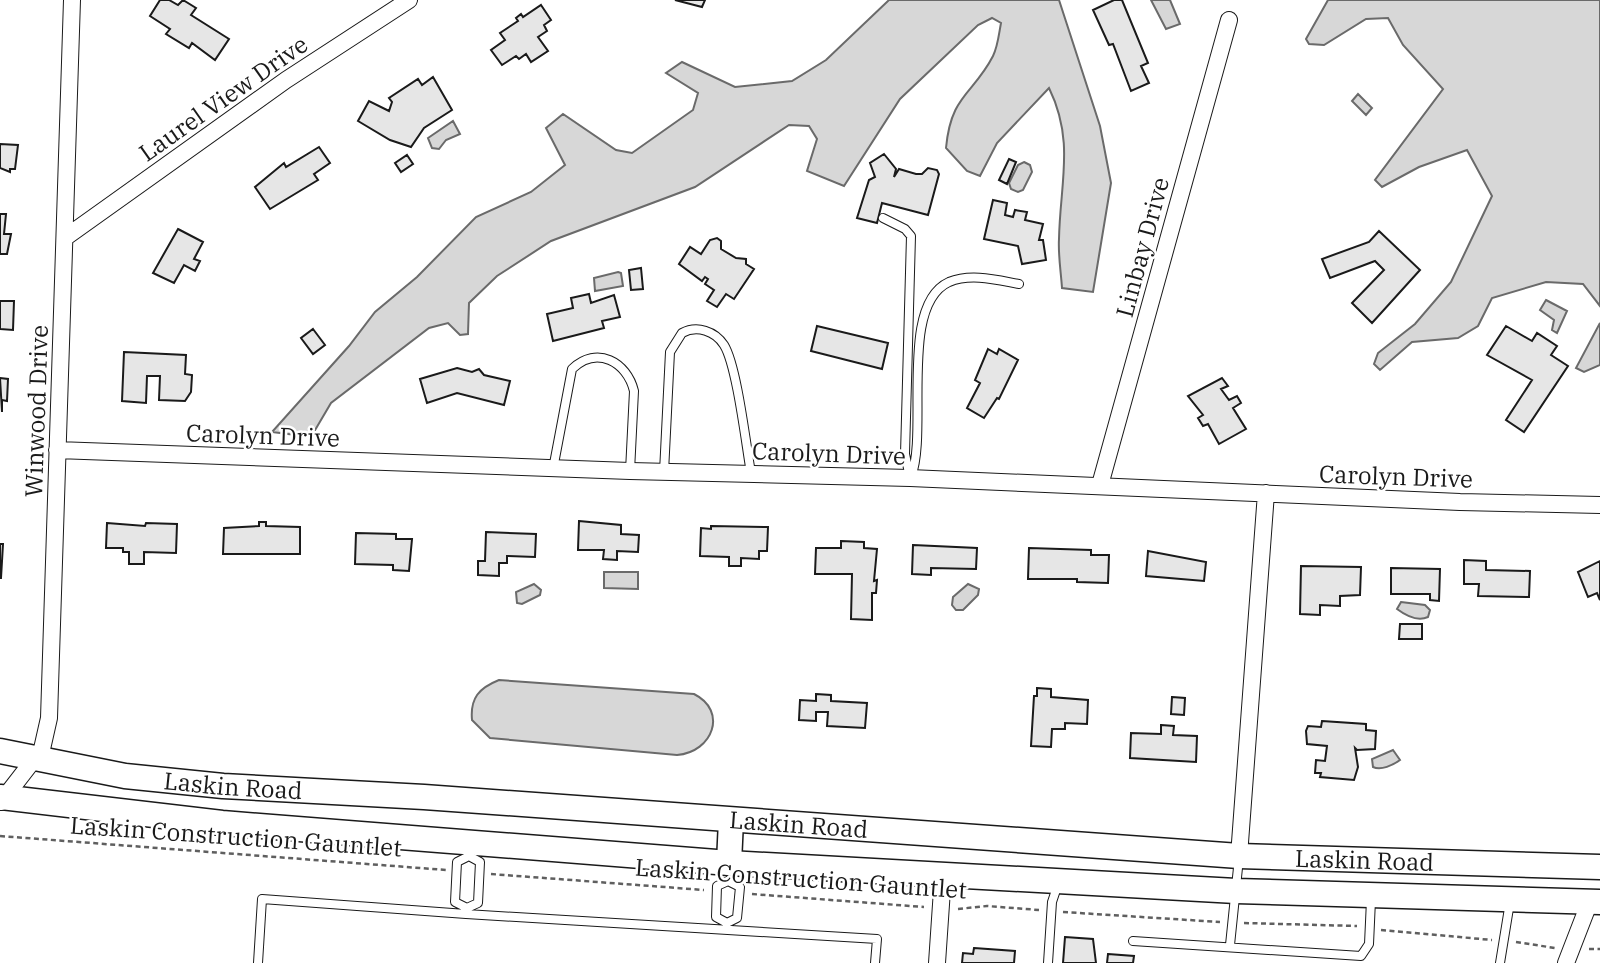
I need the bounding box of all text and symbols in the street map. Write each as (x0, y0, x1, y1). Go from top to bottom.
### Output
street label: Laurel View Drive (132, 28, 314, 168)
street label: Linbay Drive (1108, 174, 1176, 320)
street label: Winwood Drive (17, 324, 55, 498)
street label: Carolyn Drive (185, 416, 341, 454)
street label: Carolyn Drive (751, 434, 907, 472)
street label: Carolyn Drive (1318, 457, 1474, 495)
street label: Laskin Road (162, 764, 303, 806)
street label: Laskin Road (728, 803, 869, 845)
street label: Laskin Construction Gauntlet (69, 808, 403, 864)
street label: Laskin Road (1295, 842, 1434, 878)
street label: Laskin Construction Gauntlet (634, 850, 968, 906)

